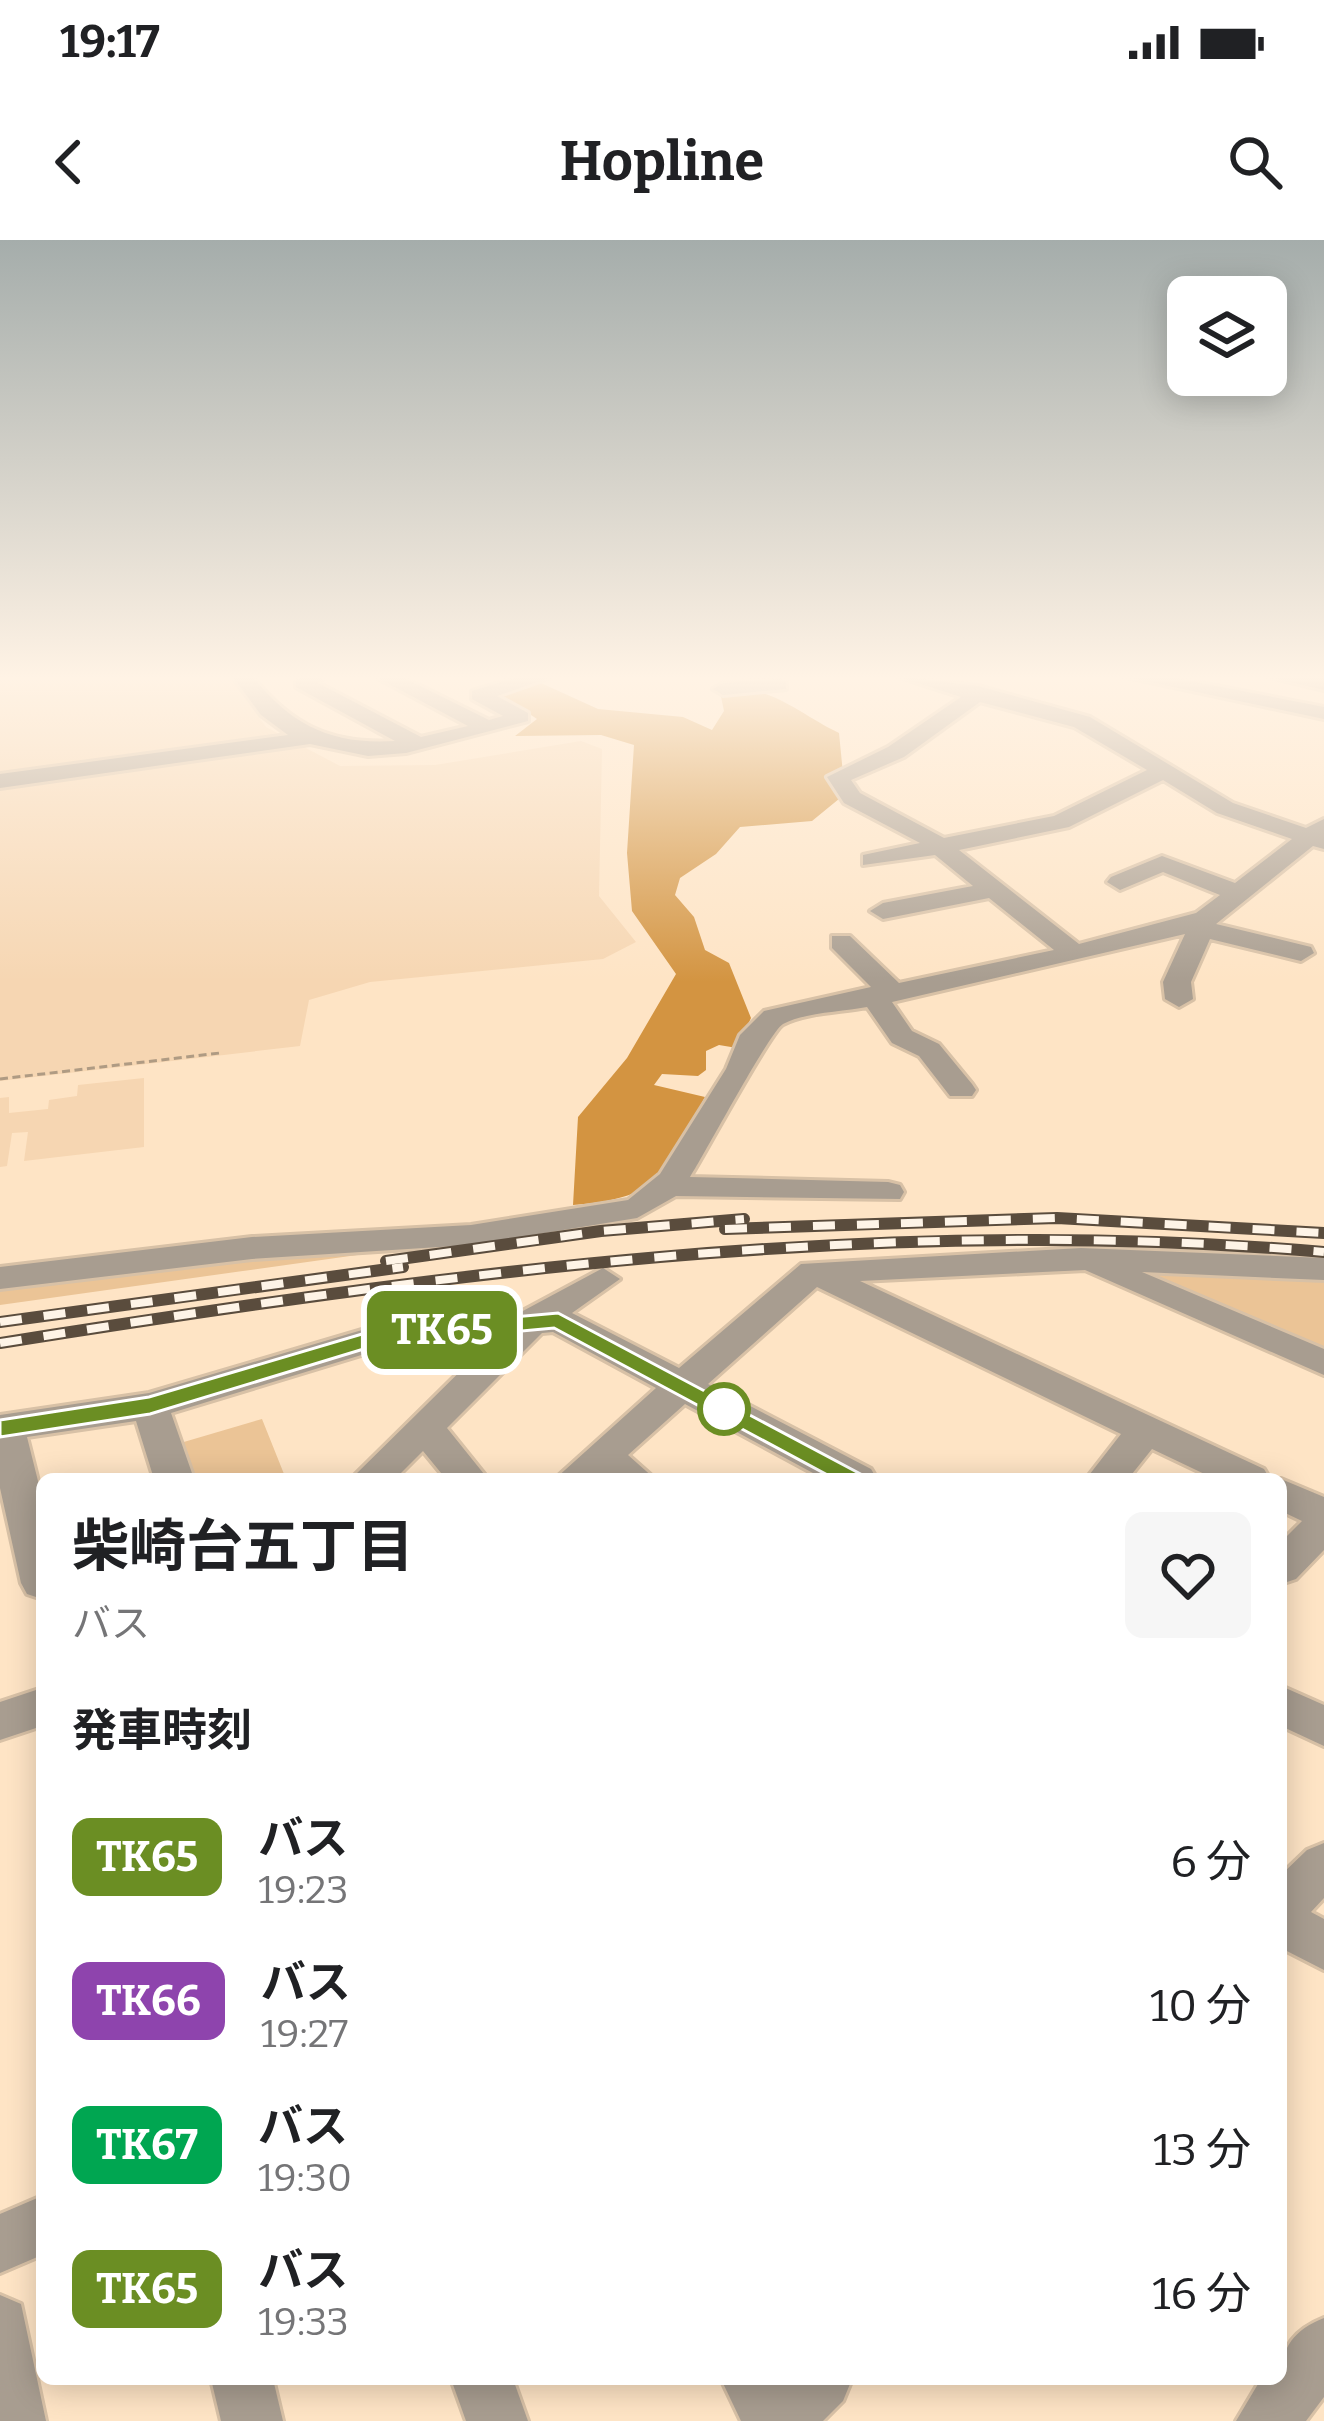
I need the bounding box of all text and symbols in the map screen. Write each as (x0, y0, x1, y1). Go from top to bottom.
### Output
text: 19:17 (60, 15, 160, 69)
icon: back (36, 129, 102, 195)
icon: search (1222, 129, 1288, 195)
text: Hopline (560, 130, 764, 194)
map controls (1167, 276, 1287, 396)
button: layers (1167, 276, 1287, 396)
line badge: TK65 (358, 1291, 526, 1369)
text: TK65 (391, 1305, 493, 1355)
unlabelled marker (699, 1384, 749, 1434)
button: heart (1125, 1512, 1251, 1638)
text: 柴崎台五丁目 (72, 1513, 414, 1581)
text: バス (72, 1601, 150, 1647)
text: 発車時刻 (72, 1704, 252, 1758)
text: バス (258, 1812, 348, 1866)
text: TK65 (96, 1832, 198, 1882)
text: 6 分 (1171, 1835, 1251, 1889)
text: 19:23 (258, 1867, 349, 1913)
text: バス (261, 1956, 351, 2010)
text: TK66 (96, 1976, 201, 2026)
text: 10 分 (1150, 1979, 1251, 2033)
text: 19:27 (261, 2011, 348, 2057)
text: バス (258, 2100, 348, 2154)
text: TK67 (96, 2120, 198, 2170)
text: 13 分 (1153, 2123, 1251, 2177)
text: 19:30 (258, 2155, 352, 2201)
text: バス (258, 2244, 348, 2298)
text: TK65 (96, 2264, 198, 2314)
text: 16 分 (1152, 2267, 1251, 2321)
text: 19:33 (258, 2299, 349, 2345)

